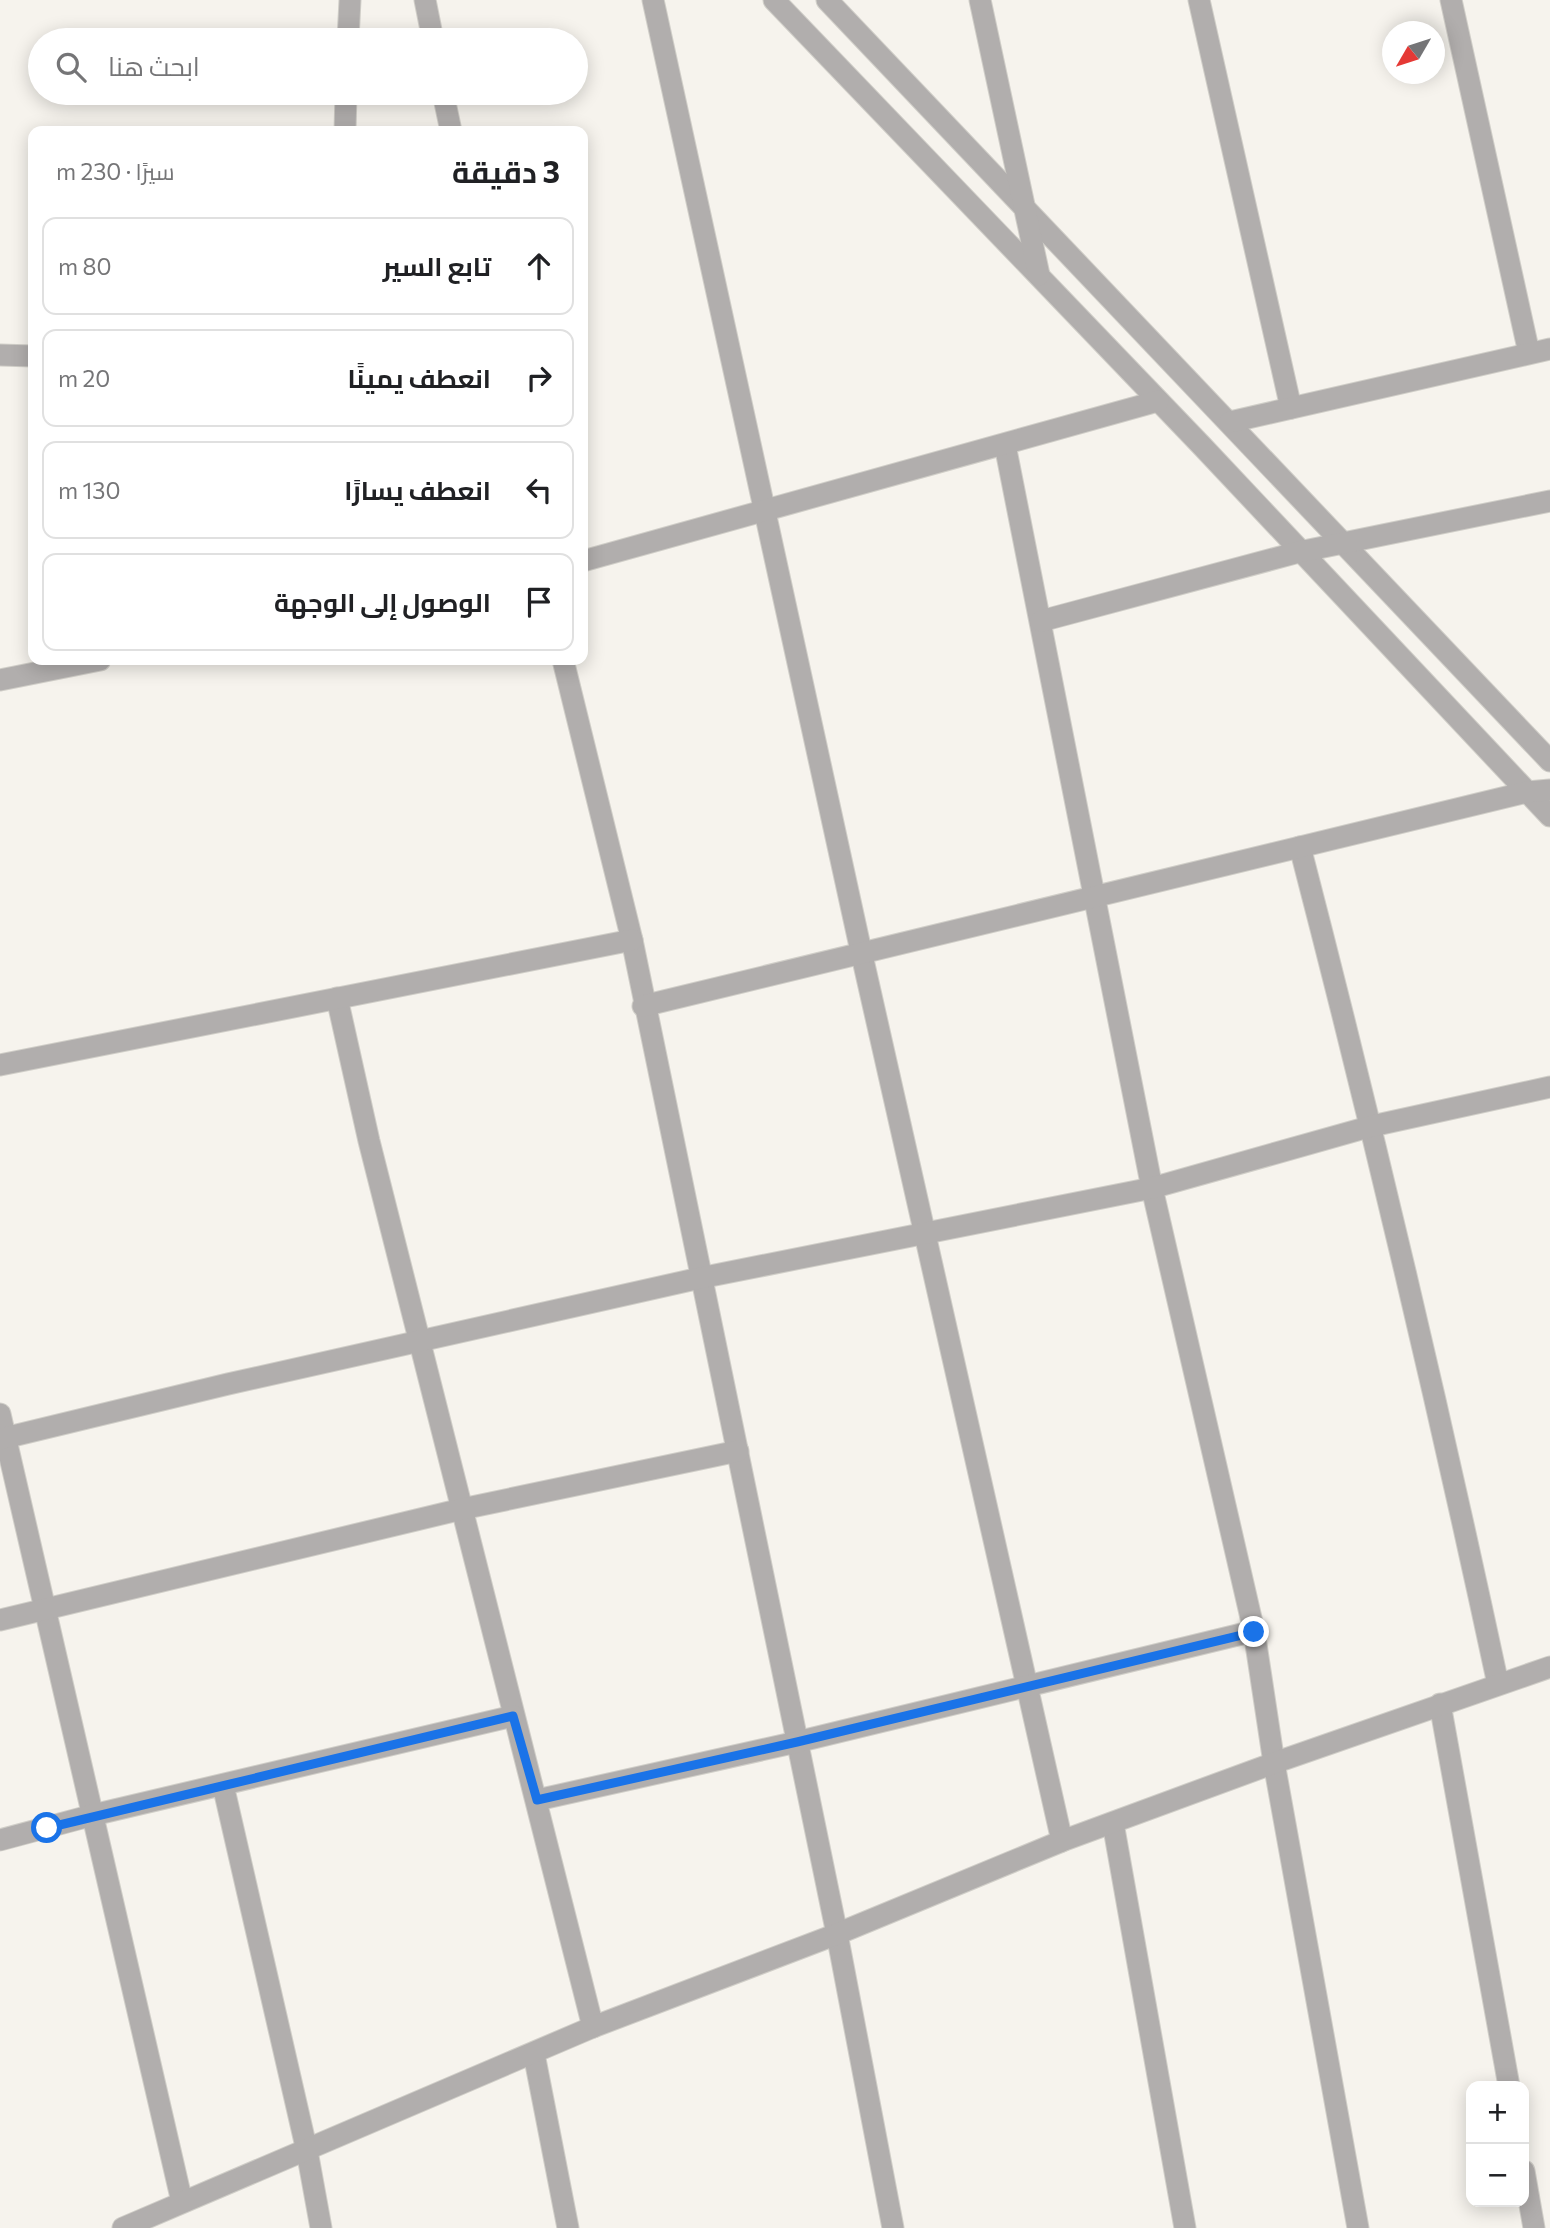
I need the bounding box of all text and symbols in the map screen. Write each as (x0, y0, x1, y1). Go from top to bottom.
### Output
north arrow (1382, 21, 1445, 84)
search box (28, 28, 588, 105)
icon: search (52, 48, 90, 86)
text: ابحث هنا (108, 50, 200, 81)
text: 3 دقيقة (452, 152, 560, 189)
text: سيرًا · 230 m (56, 157, 174, 185)
icon: ahead (520, 247, 558, 285)
text: تابع السير (383, 250, 491, 281)
text: 80 m (58, 252, 111, 280)
icon: right (520, 359, 558, 397)
text: انعطف يمينًا (347, 362, 491, 393)
text: 20 m (58, 364, 110, 392)
icon: left (520, 471, 558, 509)
text: انعطف يسارًا (344, 474, 491, 505)
text: 130 m (58, 476, 120, 504)
icon: arrive (520, 583, 558, 621)
text: الوصول إلى الوجهة (274, 586, 491, 617)
route end (1238, 1616, 1269, 1647)
route start (31, 1812, 62, 1843)
map controls (1466, 2081, 1529, 2207)
button: + (1466, 2081, 1529, 2144)
button: − (1466, 2144, 1529, 2207)

